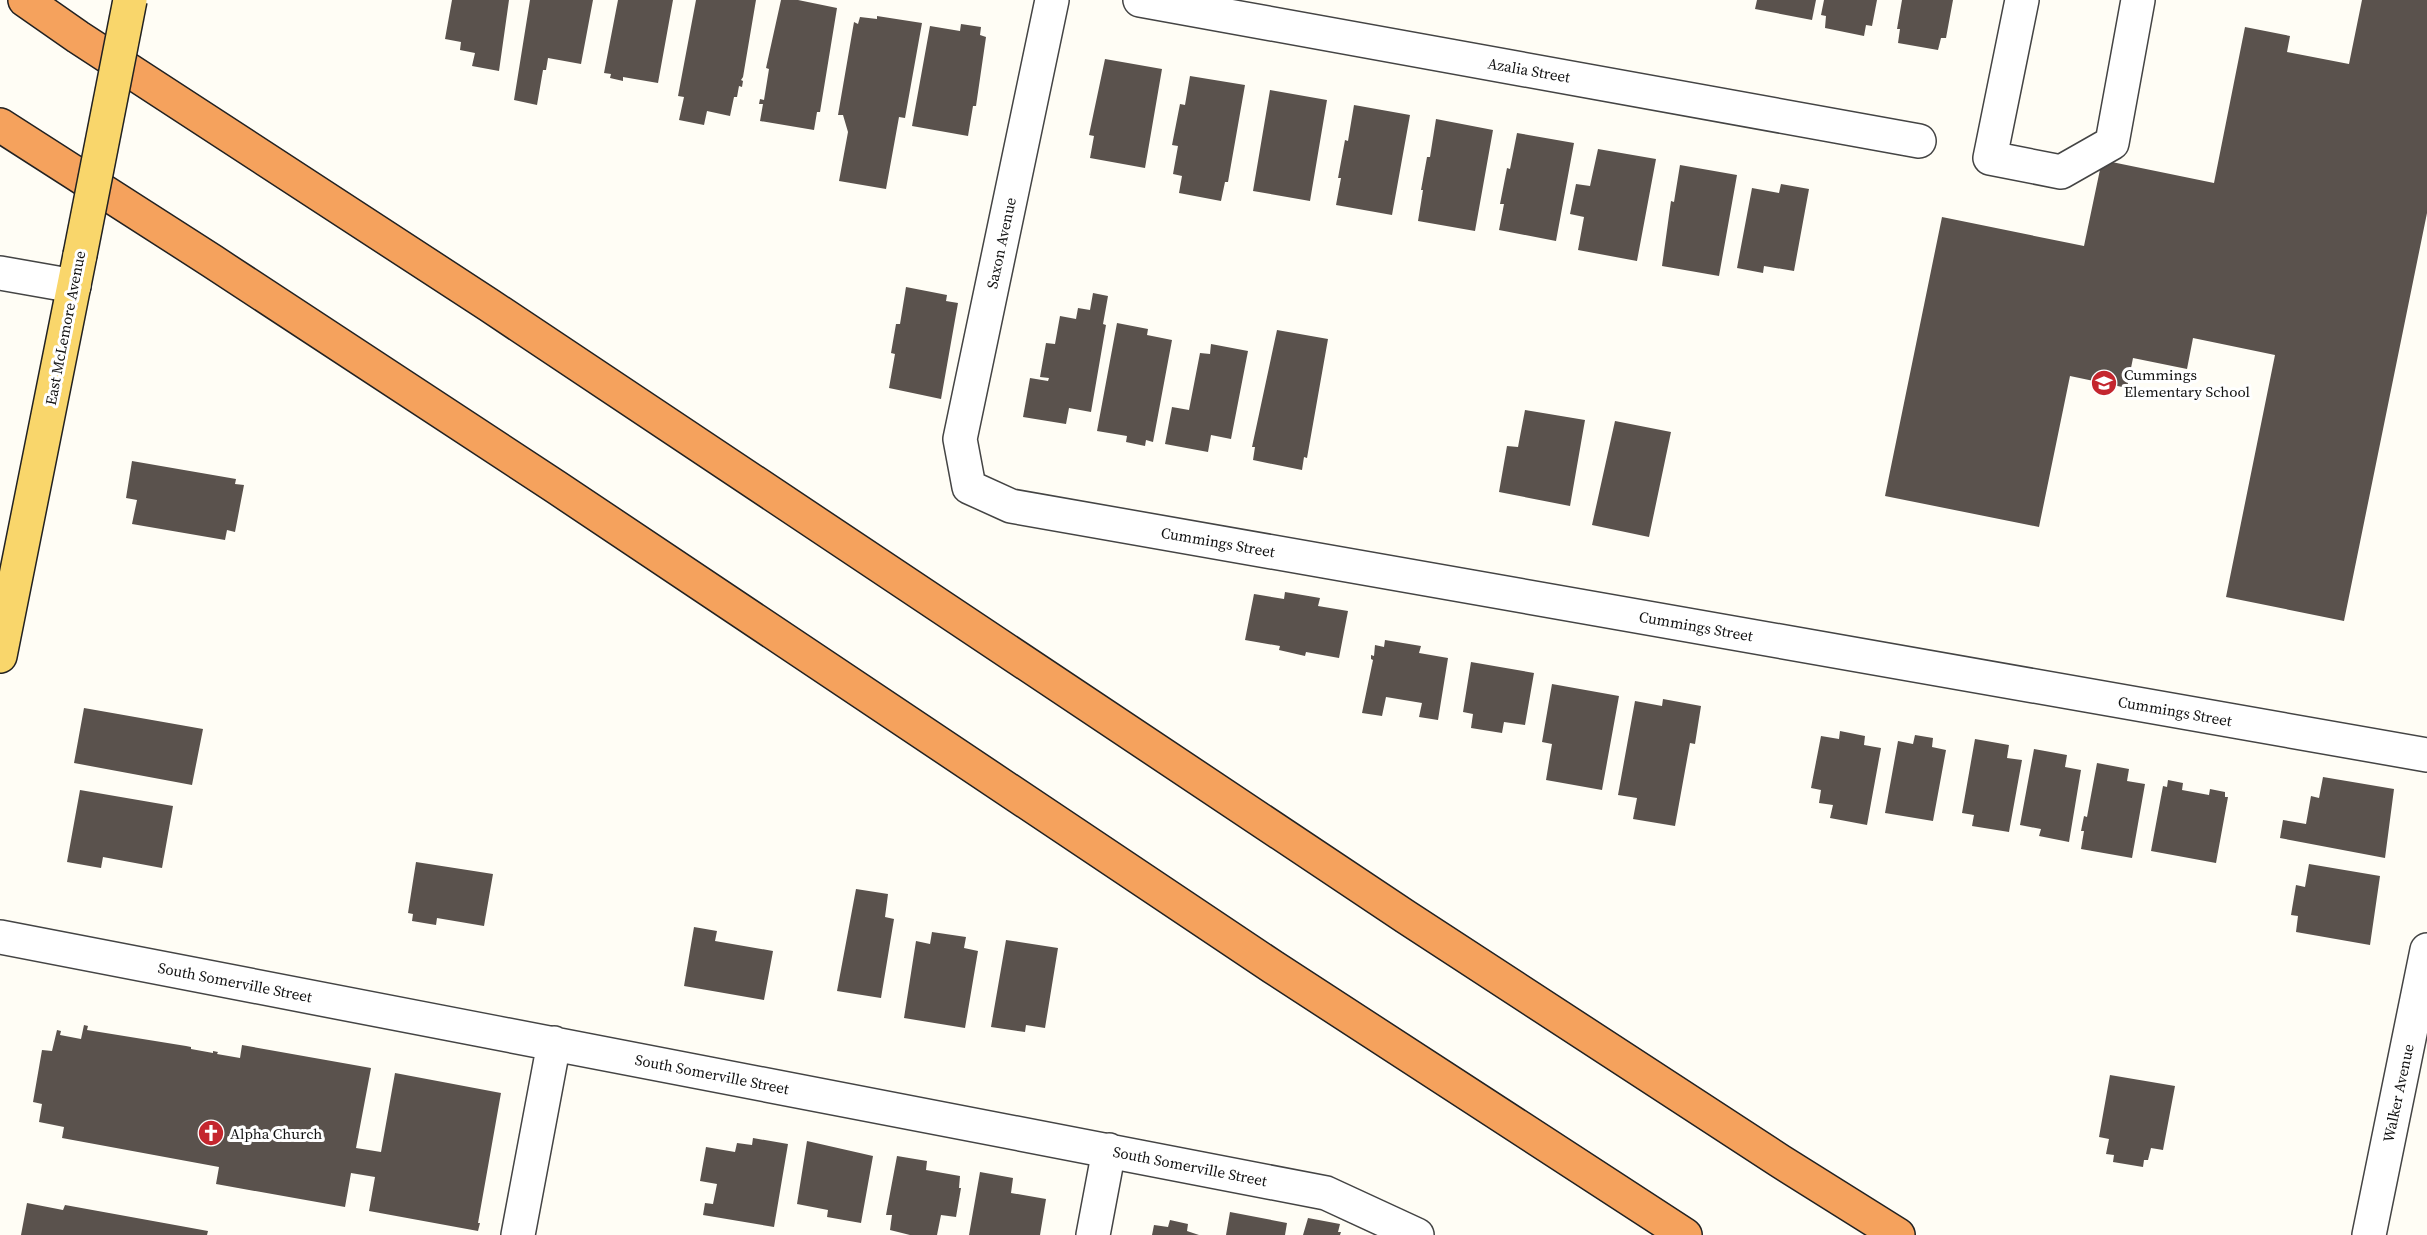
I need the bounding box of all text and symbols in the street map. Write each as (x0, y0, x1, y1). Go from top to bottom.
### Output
street label: Azalia Street (1486, 52, 1572, 88)
street label: Saxon Avenue (981, 195, 1021, 291)
street label: East McLemore Avenue (40, 249, 90, 407)
place label: Cummings Elementary School (2124, 364, 2251, 402)
school or university icon: Cummings Elementary School (2089, 368, 2119, 398)
street label: Cummings Street (1159, 522, 1277, 562)
street label: Cummings Street (1637, 606, 1755, 646)
street label: Cummings Street (2116, 691, 2234, 731)
street label: South Somerville Street (156, 957, 314, 1007)
street label: Walker Avenue (2377, 1042, 2419, 1144)
street label: South Somerville Street (633, 1049, 791, 1099)
church icon: Alpha Church (196, 1118, 226, 1148)
place label: Alpha Church (230, 1123, 322, 1144)
street label: South Somerville Street (1111, 1141, 1269, 1191)

